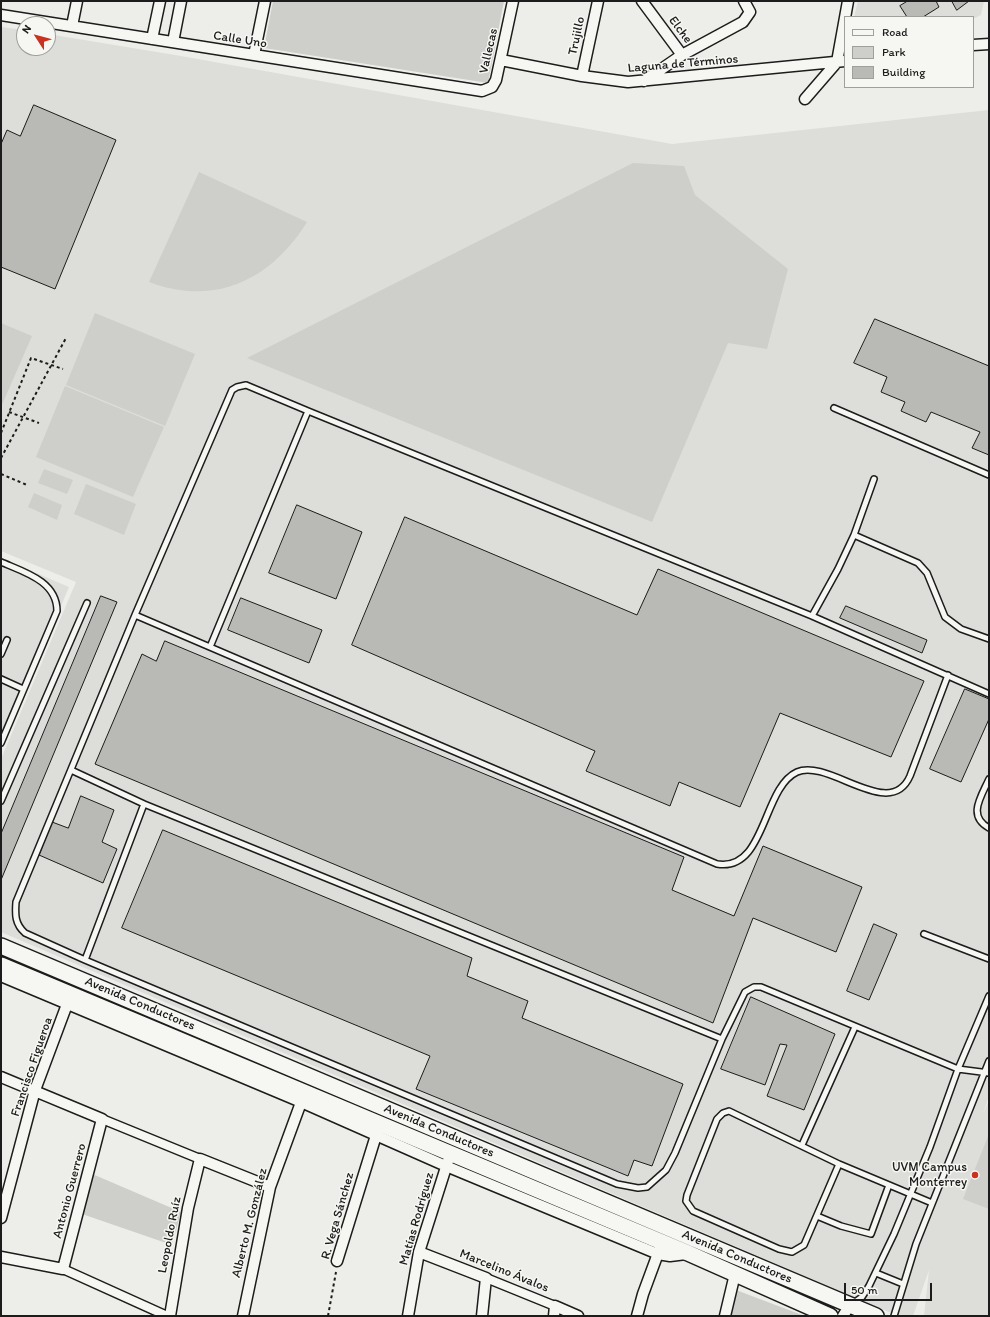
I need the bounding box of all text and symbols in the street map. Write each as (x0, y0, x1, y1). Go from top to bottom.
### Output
street label: Elche (665, 13, 695, 47)
street label: Trujillo (565, 15, 589, 57)
north arrow (16, 16, 56, 56)
legend (844, 16, 974, 88)
text: N (19, 22, 34, 36)
text: Road (882, 25, 908, 39)
street label: Vallecas (476, 27, 502, 75)
street label: Calle Uno (212, 28, 268, 52)
text: Park (882, 45, 906, 59)
street label: Laguna de Términos (627, 51, 739, 77)
text: Building (882, 65, 925, 79)
street label: Avenida Conductores (82, 974, 198, 1034)
street label: Francisco Figueroa (8, 1015, 56, 1119)
street label: Avenida Conductores (381, 1101, 497, 1161)
street label: Antonio Guerrero (50, 1142, 90, 1240)
place label: UVM Campus Monterrey (892, 1160, 967, 1191)
street label: Alberto M. González (229, 1167, 271, 1279)
marker: UVM Campus Monterrey (970, 1170, 980, 1180)
street label: R. Vega Sánchez (318, 1171, 358, 1261)
street label: Matías Rodríguez (396, 1171, 438, 1267)
street label: Leopoldo Ruíz (155, 1195, 185, 1275)
street label: Avenida Conductores (679, 1227, 795, 1287)
street label: Marcelino Ávalos (457, 1246, 551, 1296)
scale bar (846, 1275, 934, 1301)
text: 50 m (851, 1283, 877, 1297)

